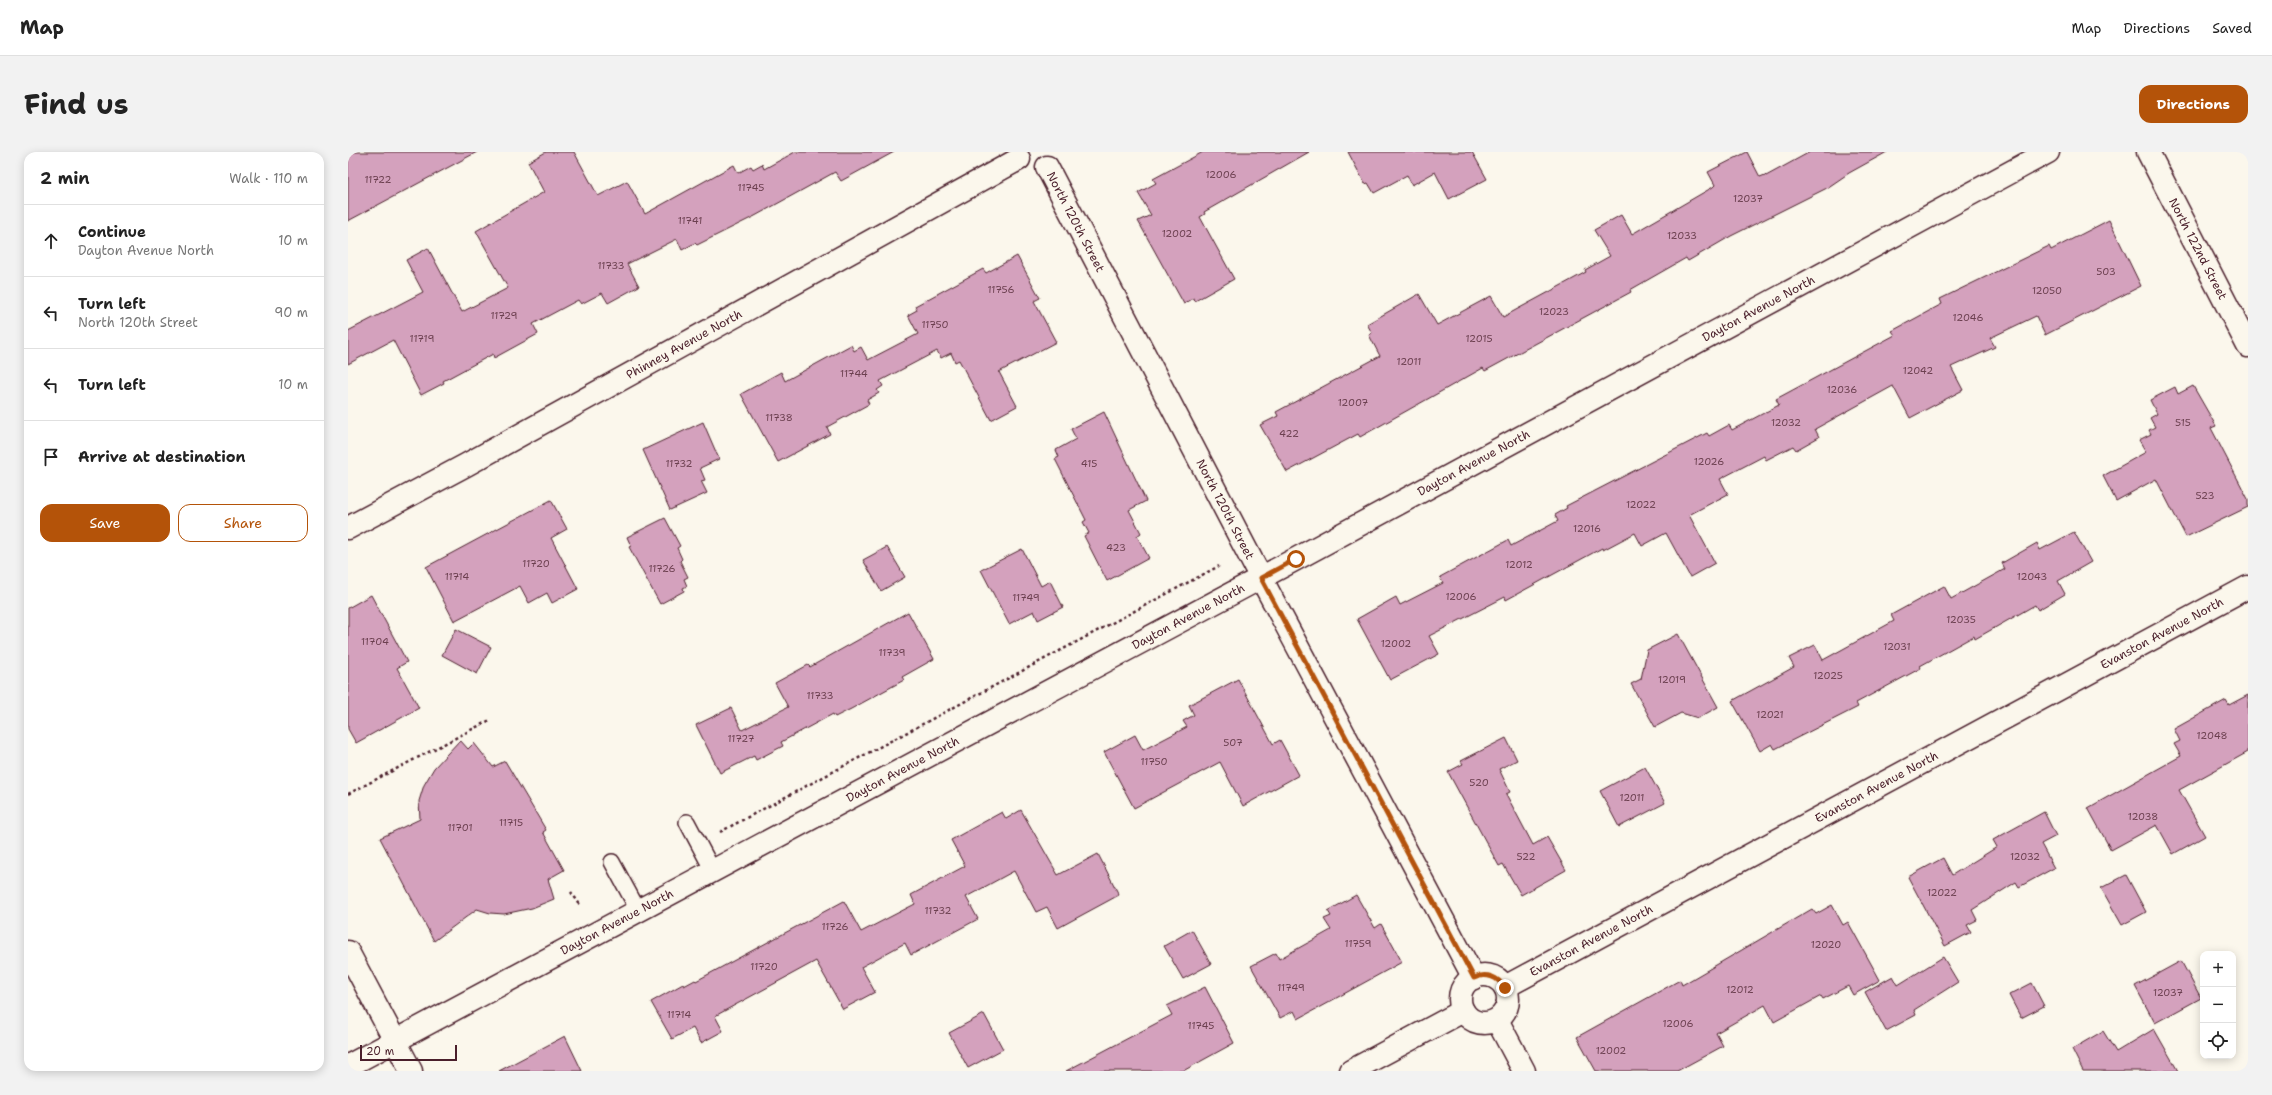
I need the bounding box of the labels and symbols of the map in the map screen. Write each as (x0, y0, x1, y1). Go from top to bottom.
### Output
house number: 12006 (1205, 168, 1237, 181)
street label: North 120th Street (1043, 169, 1108, 275)
house number: 11722 (364, 173, 392, 186)
house number: 11745 (738, 181, 764, 194)
house number: 12037 (1733, 192, 1763, 205)
street label: North 122nd Street (2165, 195, 2231, 303)
house number: 11741 (678, 214, 702, 227)
house number: 12002 (1162, 227, 1192, 240)
house number: 12033 (1667, 229, 1697, 242)
house number: 11733 (597, 259, 625, 272)
house number: 503 (2096, 265, 2116, 278)
street label: Dayton Avenue North (1699, 272, 1818, 346)
house number: 11756 (987, 283, 1015, 296)
house number: 12050 (2032, 284, 2062, 297)
house number: 12023 (1539, 305, 1569, 318)
street label: Phinney Avenue North (623, 306, 745, 383)
house number: 11729 (490, 309, 518, 322)
house number: 12046 (1953, 311, 1983, 324)
house number: 11750 (921, 318, 949, 331)
house number: 11719 (410, 332, 434, 345)
house number: 12015 (1465, 332, 1493, 345)
house number: 12011 (1396, 355, 1422, 368)
house number: 12042 (1903, 364, 1933, 377)
house number: 11744 (840, 367, 868, 380)
house number: 12036 (1827, 383, 1857, 396)
house number: 12007 (1338, 396, 1368, 409)
house number: 11738 (765, 411, 793, 424)
house number: 12032 (1771, 416, 1801, 429)
house number: 515 (2175, 416, 2191, 429)
street label: Dayton Avenue North (1414, 426, 1533, 500)
house number: 422 (1279, 427, 1299, 440)
house number: 12026 (1694, 455, 1724, 468)
street label: North 120th Street (1193, 456, 1258, 562)
house number: 11732 (665, 457, 693, 470)
house number: 415 (1081, 457, 1097, 470)
house number: 523 (2195, 489, 2215, 502)
house number: 12022 (1626, 498, 1656, 511)
house number: 12016 (1573, 522, 1601, 535)
house number: 423 (1106, 541, 1126, 554)
route start (1287, 550, 1305, 568)
house number: 11720 (522, 557, 550, 570)
house number: 12012 (1505, 558, 1533, 571)
house number: 11726 (648, 562, 676, 575)
house number: 11714 (445, 570, 469, 583)
house number: 12043 (2017, 570, 2047, 583)
street label: Dayton Avenue North (1129, 580, 1248, 653)
house number: 12006 (1445, 590, 1477, 603)
house number: 11749 (1012, 591, 1040, 604)
street label: Evanston Avenue North (2097, 594, 2226, 673)
house number: 12035 (1946, 613, 1976, 626)
house number: 11704 (361, 635, 389, 648)
house number: 12002 (1381, 637, 1411, 650)
house number: 12031 (1883, 640, 1911, 653)
house number: 11739 (878, 646, 906, 659)
house number: 12025 (1813, 669, 1843, 682)
house number: 12019 (1658, 673, 1686, 686)
house number: 11733 (806, 689, 834, 702)
house number: 12021 (1756, 708, 1784, 721)
house number: 12048 (2197, 729, 2227, 742)
house number: 11727 (728, 732, 754, 745)
street label: Dayton Avenue North (843, 733, 962, 806)
house number: 507 (1223, 736, 1243, 749)
street label: Evanston Avenue North (1812, 747, 1941, 827)
house number: 11750 (1140, 755, 1168, 768)
house number: 520 (1469, 776, 1489, 789)
house number: 12011 (1619, 791, 1645, 804)
house number: 12038 (2128, 810, 2158, 823)
house number: 11715 (499, 816, 523, 829)
house number: 11701 (447, 821, 473, 834)
house number: 522 (1516, 850, 1536, 863)
house number: 12032 (2010, 850, 2040, 863)
street label: Dayton Avenue North (558, 885, 676, 959)
house number: 12022 (1927, 886, 1957, 899)
street label: Evanston Avenue North (1527, 901, 1656, 980)
house number: 11732 (924, 904, 952, 917)
house number: 11726 (821, 920, 849, 933)
house number: 11759 (1345, 937, 1371, 950)
house number: 12020 (1811, 938, 1841, 951)
house number: 11720 (750, 960, 778, 973)
route end (1496, 979, 1514, 997)
house number: 11749 (1277, 981, 1305, 994)
house number: 12012 (1726, 983, 1754, 996)
house number: 12037 (2153, 986, 2183, 999)
house number: 11714 (667, 1008, 691, 1021)
house number: 12006 (1662, 1017, 1694, 1030)
house number: 11745 (1188, 1019, 1214, 1032)
scale bar (360, 1043, 457, 1062)
house number: 12002 (1596, 1044, 1626, 1057)

